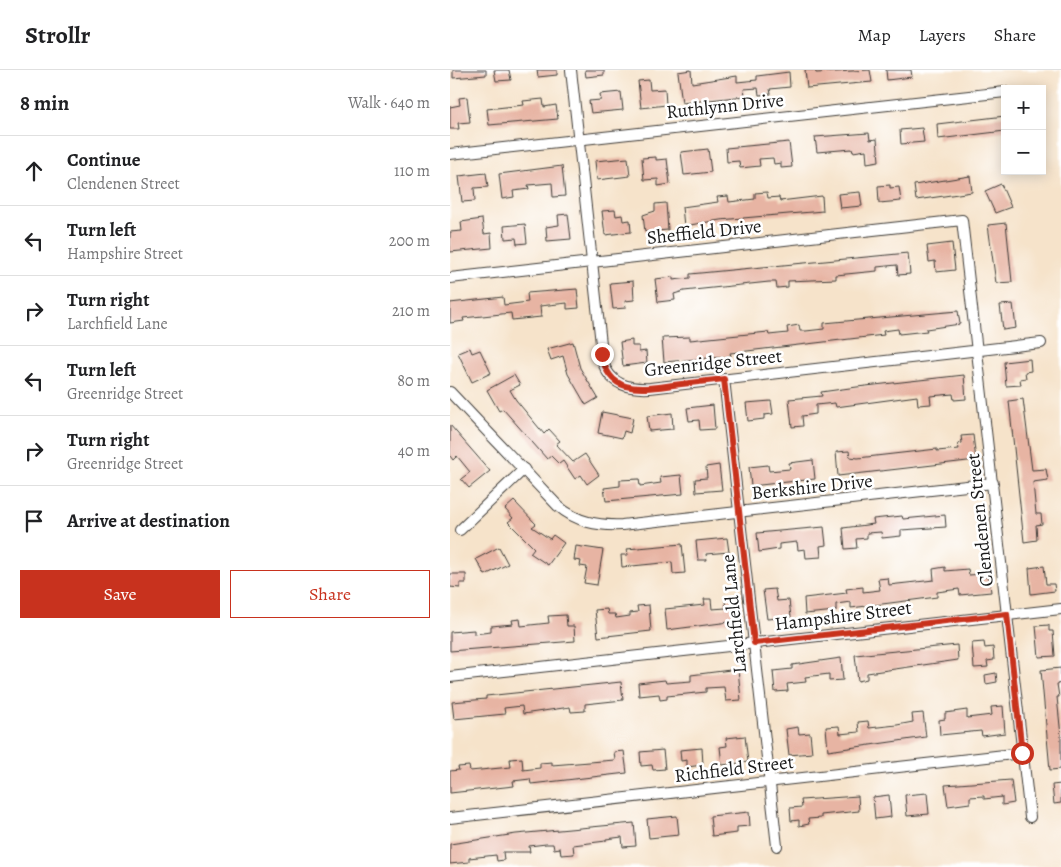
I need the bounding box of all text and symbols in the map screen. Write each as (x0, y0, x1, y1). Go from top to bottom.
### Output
text: Strollr (25, 19, 90, 51)
text: Map (858, 23, 891, 47)
text: Layers (919, 23, 966, 47)
text: Share (994, 23, 1036, 47)
map controls (1001, 85, 1046, 175)
button: + (1001, 85, 1046, 130)
street label: Ruthlynn Drive (665, 87, 785, 125)
text: 8 min (20, 89, 69, 117)
text: Walk · 640 m (348, 92, 430, 114)
button: − (1001, 130, 1046, 175)
text: Continue (67, 147, 141, 173)
icon: ahead (20, 157, 48, 185)
text: 110 m (394, 160, 430, 182)
text: Clendenen Street (67, 173, 180, 195)
street label: Sheffield Drive (645, 213, 763, 251)
text: Turn left (67, 217, 136, 243)
icon: left (20, 227, 48, 255)
text: 200 m (389, 230, 430, 252)
text: Hampshire Street (67, 243, 183, 265)
text: Turn right (67, 287, 149, 313)
icon: right (20, 297, 48, 325)
text: 210 m (392, 300, 430, 322)
text: Larchfield Lane (67, 313, 168, 335)
route end (591, 343, 614, 366)
street label: Greenridge Street (643, 343, 783, 383)
text: Turn left (67, 357, 136, 383)
icon: left (20, 367, 48, 395)
text: 80 m (397, 370, 430, 392)
text: Greenridge Street (67, 383, 183, 405)
text: Turn right (67, 427, 149, 453)
icon: right (20, 437, 48, 465)
text: 40 m (398, 440, 430, 462)
street label: Clendenen Street (960, 452, 1000, 588)
text: Greenridge Street (67, 453, 183, 475)
street label: Berkshire Drive (750, 468, 874, 506)
icon: arrive (20, 507, 48, 535)
text: Arrive at destination (67, 508, 230, 534)
street label: Larchfield Lane (715, 553, 753, 675)
button: Save (20, 570, 220, 618)
button: Share (230, 570, 430, 618)
street label: Hampshire Street (773, 595, 913, 637)
route start (1011, 742, 1034, 765)
street label: Richfield Street (673, 749, 795, 789)

